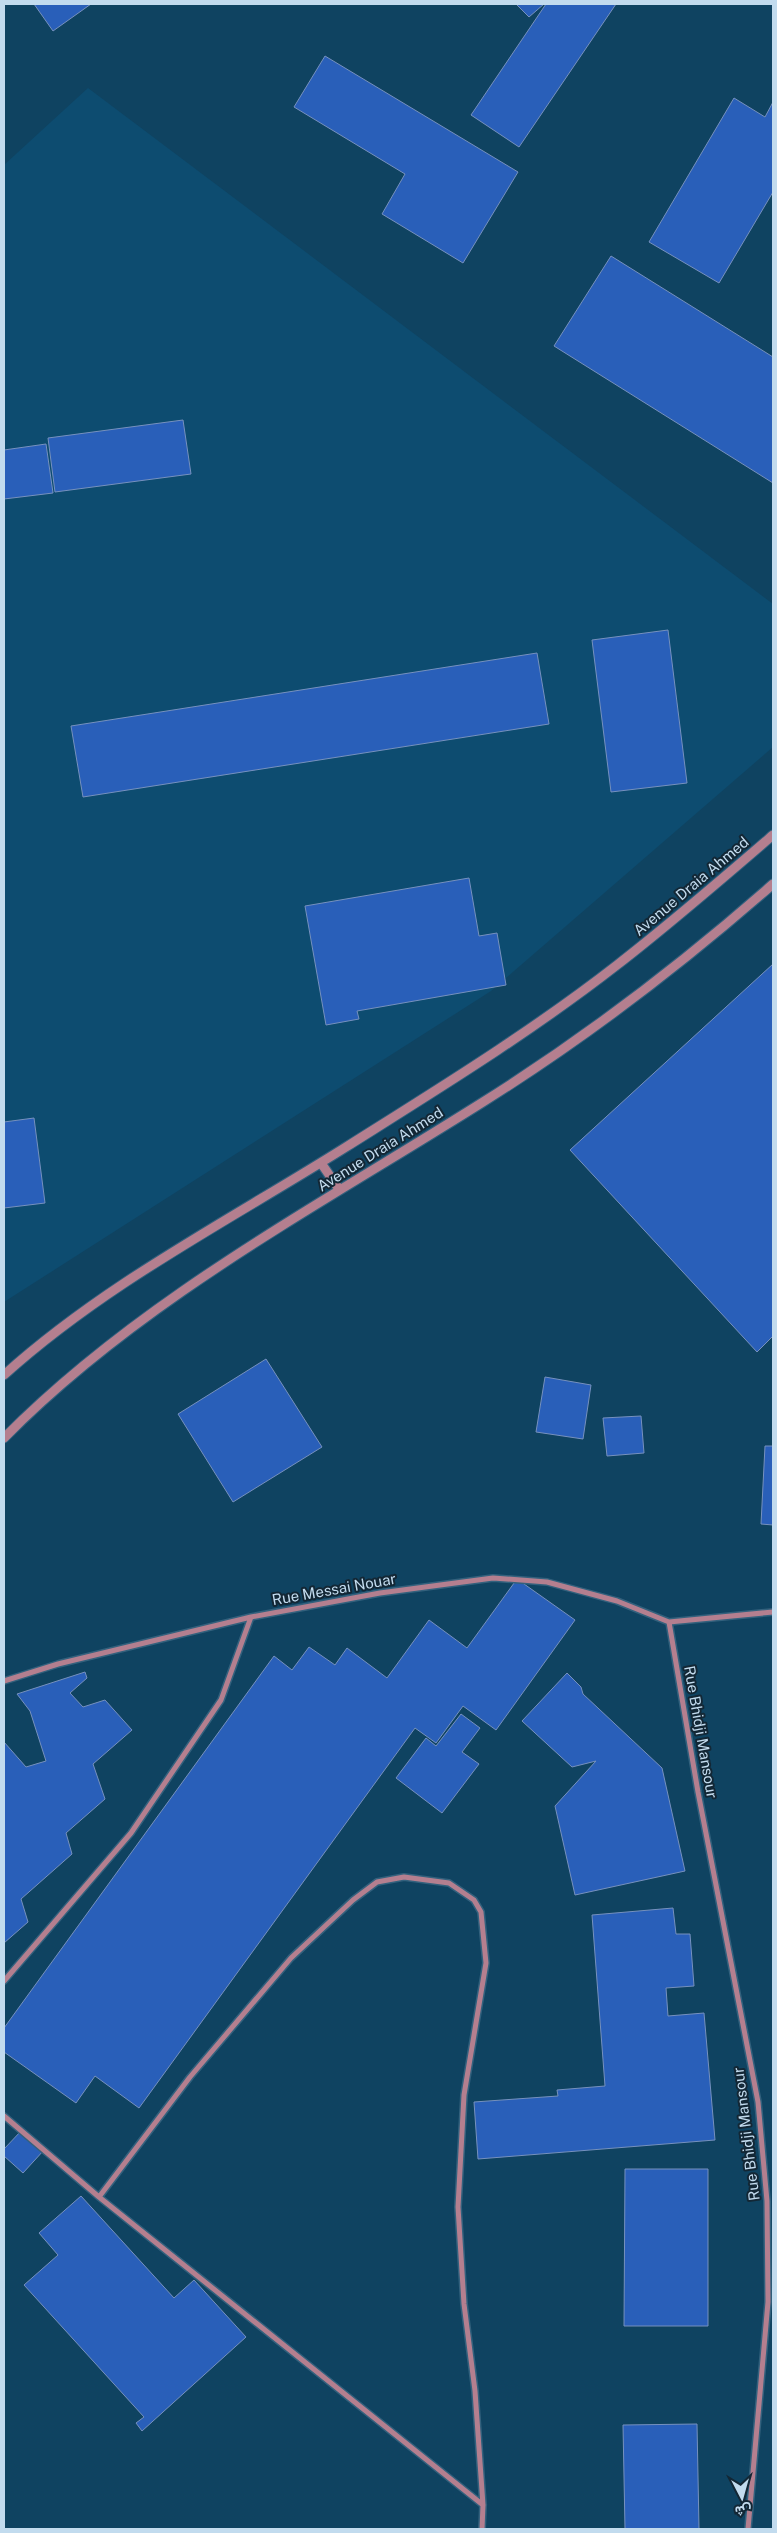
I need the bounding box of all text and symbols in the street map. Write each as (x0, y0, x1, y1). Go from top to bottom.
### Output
street label: Avenue Draia Ahmed (630, 833, 752, 939)
street label: Avenue Draia Ahmed (314, 1103, 446, 1195)
street label: Rue Messai Nouar (271, 1570, 398, 1608)
street label: Rue Bhidji Mansour (681, 1664, 721, 1800)
street label: Rue Bhidji Mansour (729, 2066, 763, 2202)
north arrow (717, 2473, 767, 2523)
text: ش (734, 2501, 753, 2520)

